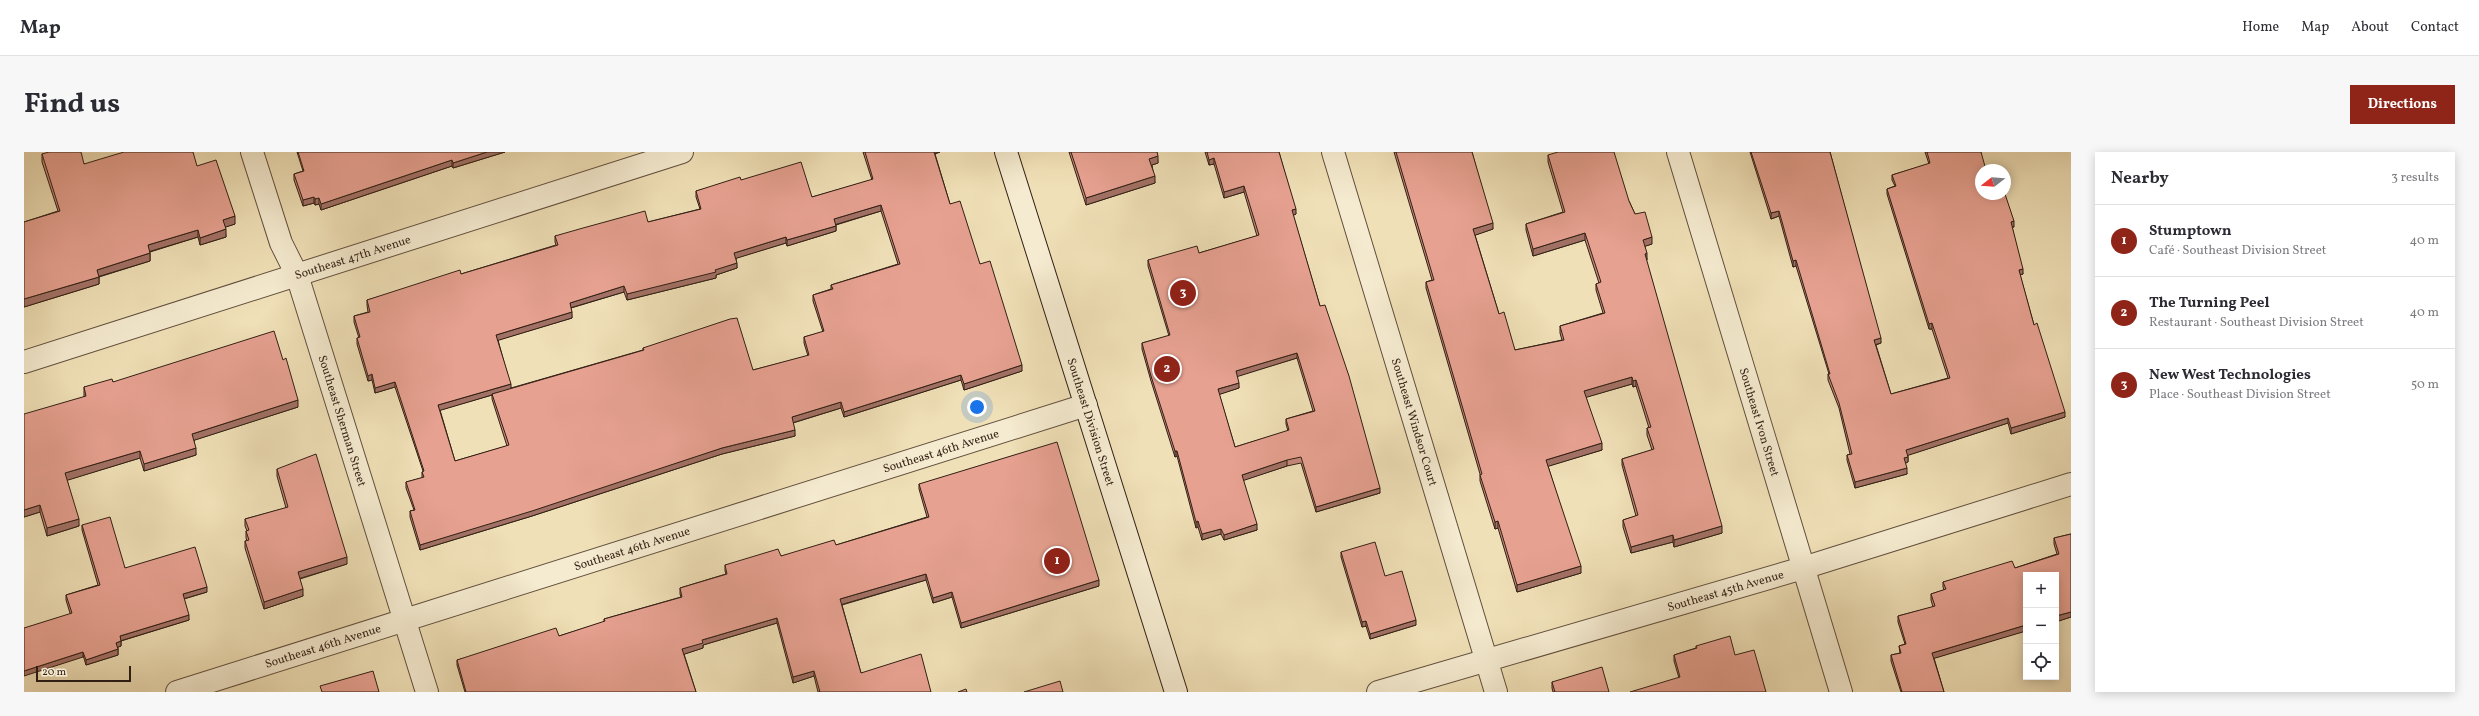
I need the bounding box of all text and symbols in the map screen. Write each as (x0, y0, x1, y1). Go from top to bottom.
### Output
text: Map (20, 15, 61, 41)
text: Home (2242, 18, 2279, 37)
text: Map (2301, 18, 2329, 37)
text: About (2351, 18, 2389, 37)
text: Contact (2411, 18, 2459, 37)
text: Find us (24, 85, 120, 124)
button: Directions (2350, 85, 2455, 124)
north arrow (1975, 164, 2011, 200)
text: Nearby (2111, 167, 2169, 190)
text: 3 results (2391, 169, 2439, 187)
text: Stumptown (2149, 221, 2232, 242)
street label: Southeast 47th Avenue (293, 232, 413, 284)
text: 1 (2121, 232, 2127, 250)
text: 40 m (2410, 232, 2439, 250)
text: Café · Southeast Division Street (2149, 242, 2326, 260)
pin: 3 (1170, 278, 1196, 308)
text: The Turning Peel (2149, 293, 2270, 314)
text: 2 (2121, 304, 2127, 322)
text: 40 m (2410, 304, 2439, 322)
text: Restaurant · Southeast Division Street (2149, 314, 2364, 332)
street label: Southeast Sherman Street (313, 353, 369, 489)
pin: 2 (1154, 354, 1180, 384)
street label: Southeast Division Street (1062, 356, 1118, 488)
street label: Southeast Windsor Court (1387, 356, 1440, 488)
text: New West Technologies (2149, 365, 2311, 386)
street label: Southeast Ivon Street (1735, 366, 1782, 478)
text: 3 (2121, 376, 2127, 394)
text: 50 m (2411, 376, 2439, 394)
text: Place · Southeast Division Street (2149, 386, 2331, 404)
your location (967, 397, 987, 417)
street label: Southeast 46th Avenue (881, 426, 1001, 478)
street label: Southeast 46th Avenue (572, 523, 692, 575)
pin: 1 (1044, 546, 1070, 576)
street label: Southeast 45th Avenue (1666, 567, 1786, 616)
map controls (2023, 572, 2059, 680)
button: + (2023, 572, 2059, 608)
button: − (2023, 608, 2059, 644)
street label: Southeast 46th Avenue (263, 621, 384, 673)
button: locate (2023, 644, 2059, 680)
scale bar (36, 664, 131, 683)
text: 20 m (42, 665, 66, 680)

